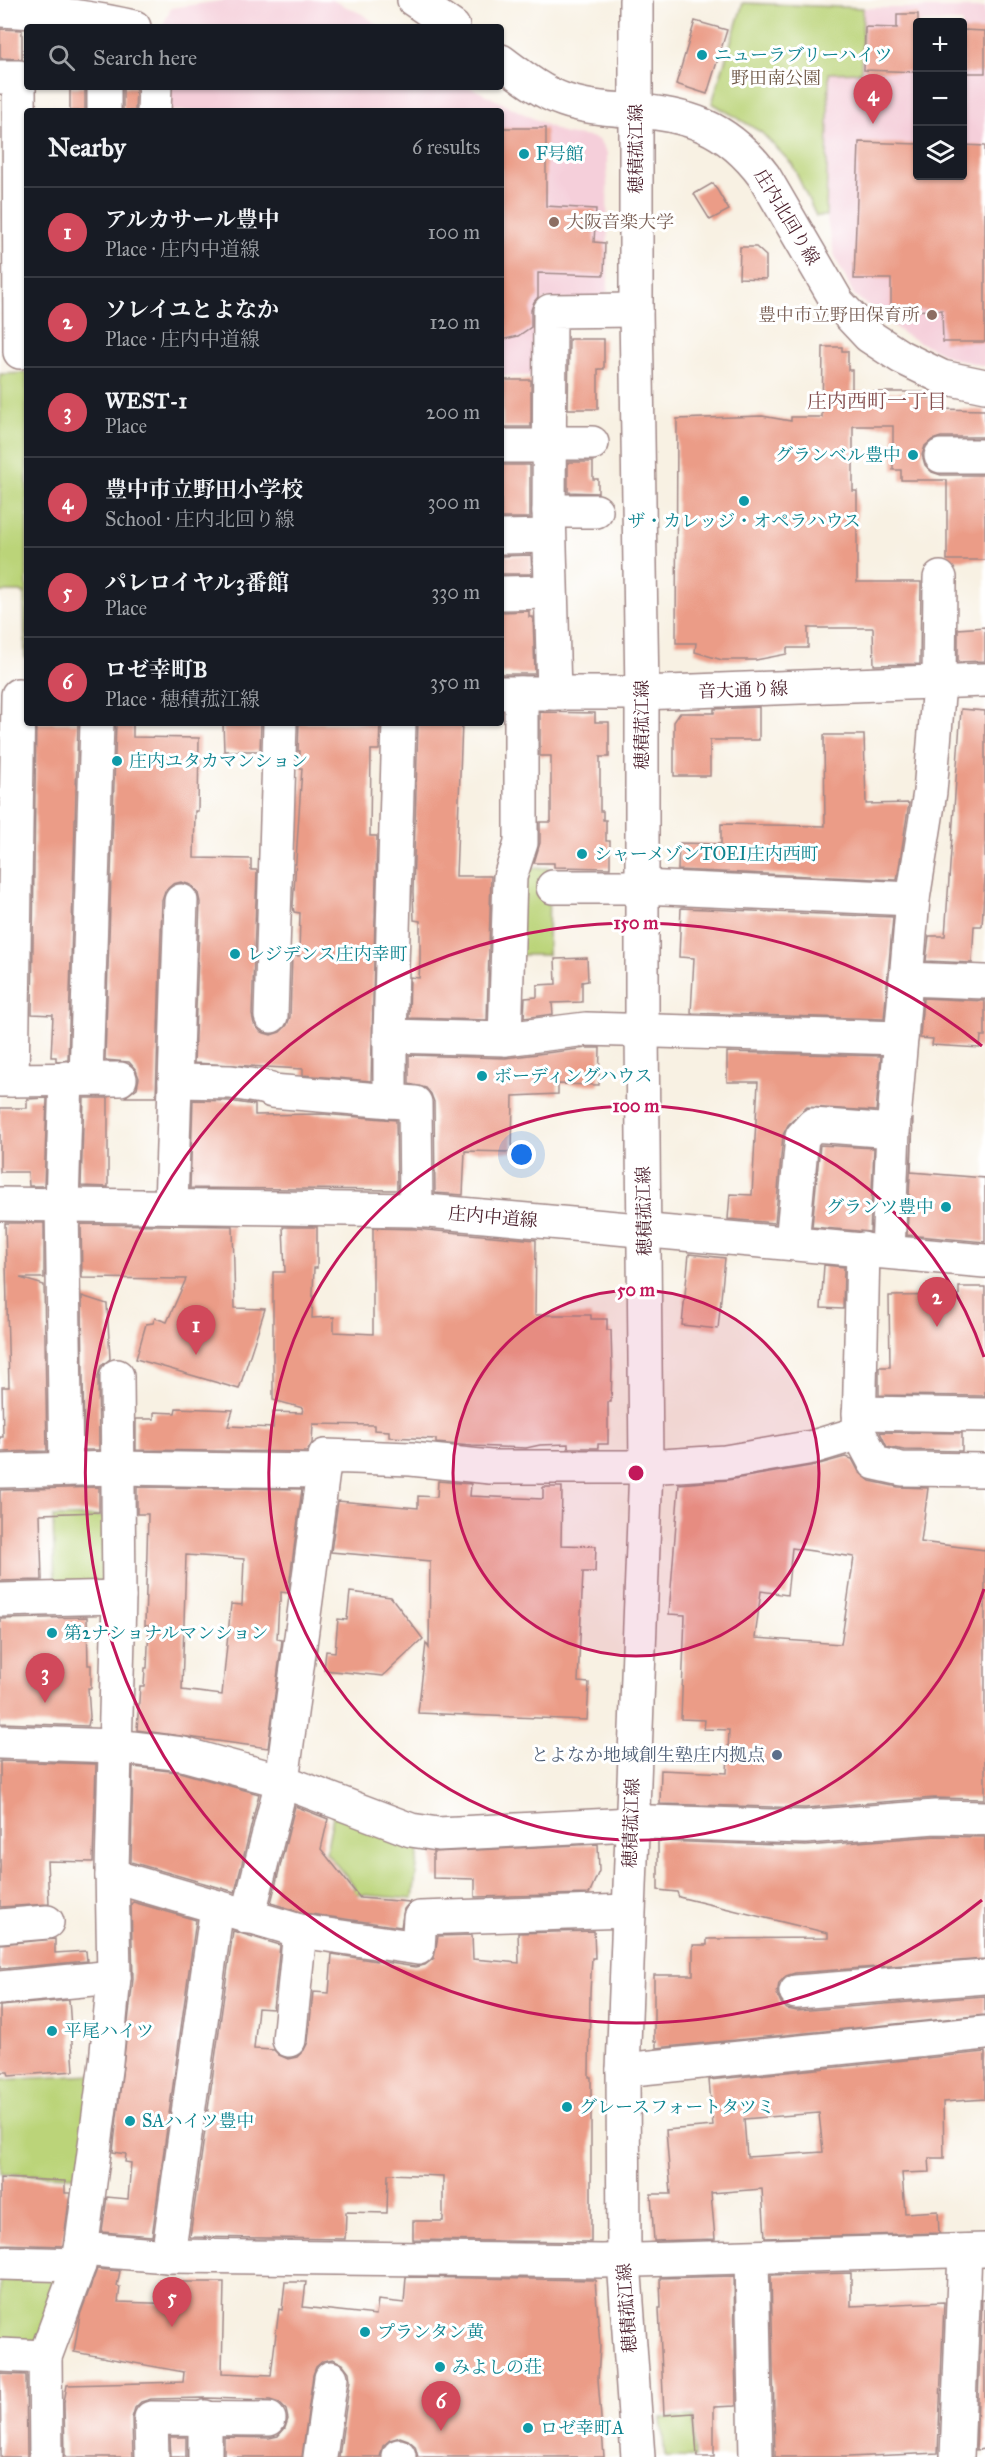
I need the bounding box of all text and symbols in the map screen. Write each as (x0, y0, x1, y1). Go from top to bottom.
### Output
map controls (913, 18, 967, 180)
button: + (913, 18, 967, 72)
search box (24, 24, 504, 90)
icon: search (45, 41, 78, 74)
text: Search here (93, 44, 197, 71)
place label: ニューラブリーハイツ (714, 44, 892, 66)
marker: ニューラブリーハイツ (695, 48, 709, 62)
park label: 野田南公園 (731, 67, 821, 89)
button: − (913, 72, 967, 126)
pin: 4 (854, 74, 892, 124)
street label: 穂積菰江線 (625, 104, 647, 194)
button: layers (913, 126, 967, 180)
text: Nearby (48, 131, 126, 163)
text: 6 results (412, 135, 480, 159)
place label: F号館 (536, 143, 584, 165)
marker: F号館 (517, 147, 531, 161)
street label: 庄内北回り線 (750, 165, 824, 269)
text: アルカサール豊中 (105, 206, 280, 233)
place label: 大阪音楽大学 (566, 211, 674, 233)
marker: 大阪音楽大学 (547, 215, 561, 229)
text: 1 (64, 220, 71, 244)
text: 100 m (428, 220, 480, 244)
text: Place · 庄内中道線 (105, 237, 260, 261)
text: ソレイユとよなか (105, 296, 279, 323)
place label: 豊中市立野田保育所 (758, 304, 920, 326)
marker: 豊中市立野田保育所 (925, 308, 939, 322)
text: 2 (63, 310, 72, 334)
text: 120 m (429, 310, 480, 334)
text: Place · 庄内中道線 (105, 327, 260, 351)
text: WEST-1 (105, 387, 187, 414)
district label: 庄内西町一丁目 (807, 389, 947, 413)
text: 3 (64, 400, 72, 424)
text: 200 m (426, 400, 480, 424)
text: Place (105, 414, 147, 438)
place label: グランベル豊中 (775, 444, 901, 466)
marker: グランベル豊中 (906, 448, 920, 462)
text: 豊中市立野田小学校 (105, 476, 303, 503)
text: 4 (62, 490, 73, 514)
text: 300 m (428, 490, 480, 514)
marker: ザ・カレッジ・オペラハウス (737, 494, 751, 508)
text: School · 庄内北回り線 (105, 507, 295, 531)
place label: ザ・カレッジ・オペラハウス (627, 510, 861, 532)
text: パレロイヤル3番館 (105, 569, 289, 596)
text: 5 (63, 580, 72, 604)
text: 330 m (431, 580, 480, 604)
text: Place (105, 596, 147, 620)
text: ロゼ幸町B (105, 656, 208, 683)
text: 6 (62, 670, 73, 694)
text: 350 m (430, 670, 480, 694)
street label: 音大通り線 (698, 677, 788, 703)
street label: 穂積菰江線 (631, 680, 653, 770)
text: Place · 穂積菰江線 (105, 687, 260, 711)
place label: 庄内ユタカマンション (129, 750, 308, 772)
marker: 庄内ユタカマンション (110, 754, 124, 768)
place label: シャーメゾンTOEI庄内西町 (594, 843, 819, 865)
marker: シャーメゾンTOEI庄内西町 (575, 847, 589, 861)
text: 150 m (614, 912, 659, 934)
place label: レジデンス庄内幸町 (247, 943, 408, 965)
marker: レジデンス庄内幸町 (228, 947, 242, 961)
place label: ボーディングハウス (494, 1065, 653, 1087)
marker: ボーディングハウス (475, 1069, 489, 1083)
text: 100 m (613, 1095, 660, 1117)
your location (507, 1140, 536, 1169)
street label: 穂積菰江線 (632, 1166, 656, 1256)
place label: グランツ豊中 (826, 1196, 934, 1218)
marker: グランツ豊中 (939, 1200, 953, 1214)
street label: 庄内中道線 (447, 1202, 539, 1232)
pin: 2 (918, 1278, 956, 1327)
text: 50 m (617, 1279, 656, 1301)
pin: 1 (176, 1306, 216, 1355)
centre of rings (626, 1463, 646, 1483)
place label: 第2ナショナルマンション (64, 1622, 268, 1644)
marker: 第2ナショナルマンション (45, 1626, 59, 1640)
pin: 3 (26, 1654, 64, 1703)
place label: とよなか地域創生塾庄内拠点 (531, 1744, 765, 1766)
marker: とよなか地域創生塾庄内拠点 (770, 1748, 784, 1762)
street label: 穂積菰江線 (618, 1778, 644, 1868)
place label: 平尾ハイツ (64, 2020, 154, 2042)
marker: 平尾ハイツ (45, 2024, 59, 2038)
place label: グレースフォートタツミ (579, 2096, 775, 2118)
marker: グレースフォートタツミ (560, 2100, 574, 2114)
place label: SAハイツ豊中 (142, 2110, 254, 2132)
marker: SAハイツ豊中 (123, 2114, 137, 2128)
street label: 穂積菰江線 (613, 2262, 641, 2354)
pin: 5 (152, 2278, 192, 2327)
place label: プランタン黄 (377, 2321, 484, 2343)
marker: プランタン黄 (358, 2325, 372, 2339)
place label: みよしの荘 (452, 2356, 542, 2378)
marker: みよしの荘 (433, 2360, 447, 2374)
pin: 6 (422, 2382, 460, 2431)
place label: ロゼ幸町A (540, 2417, 624, 2439)
marker: ロゼ幸町A (521, 2421, 535, 2435)

